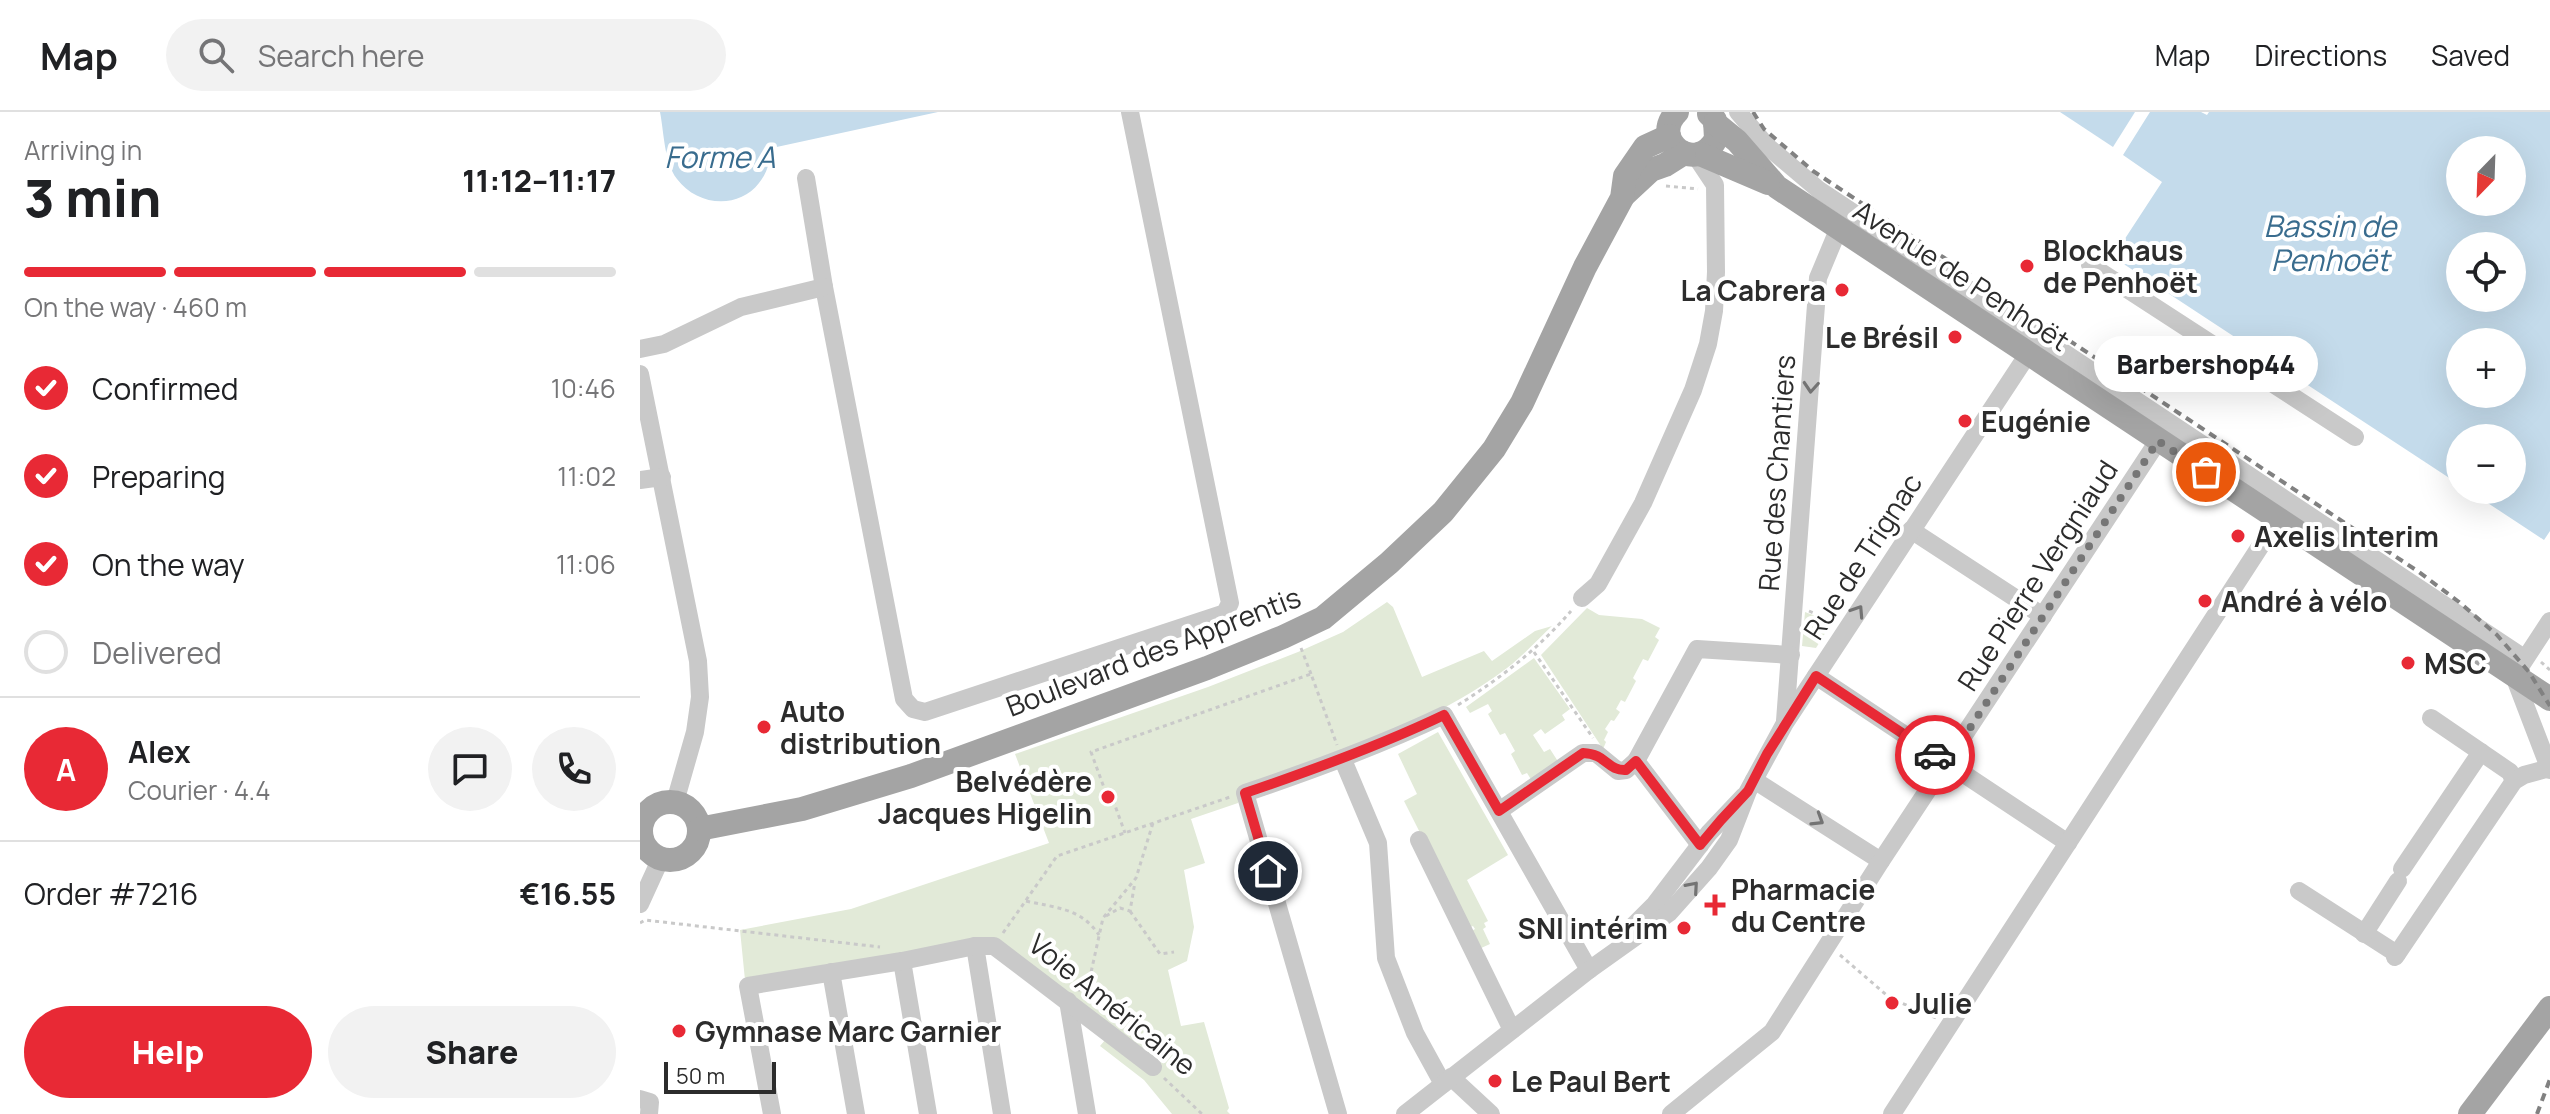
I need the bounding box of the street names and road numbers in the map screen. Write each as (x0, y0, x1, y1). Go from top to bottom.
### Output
street label: Avenue de Penhoët (1847, 191, 2077, 359)
street label: Rue des Chantiers (1749, 354, 1803, 592)
street label: Rue Pierre Vergniaud (1948, 452, 2126, 698)
street label: Rue de Trignac (1794, 466, 1930, 646)
street label: Boulevard des Apprentis (1000, 577, 1306, 725)
street label: Voie Américaine (1021, 925, 1205, 1083)

